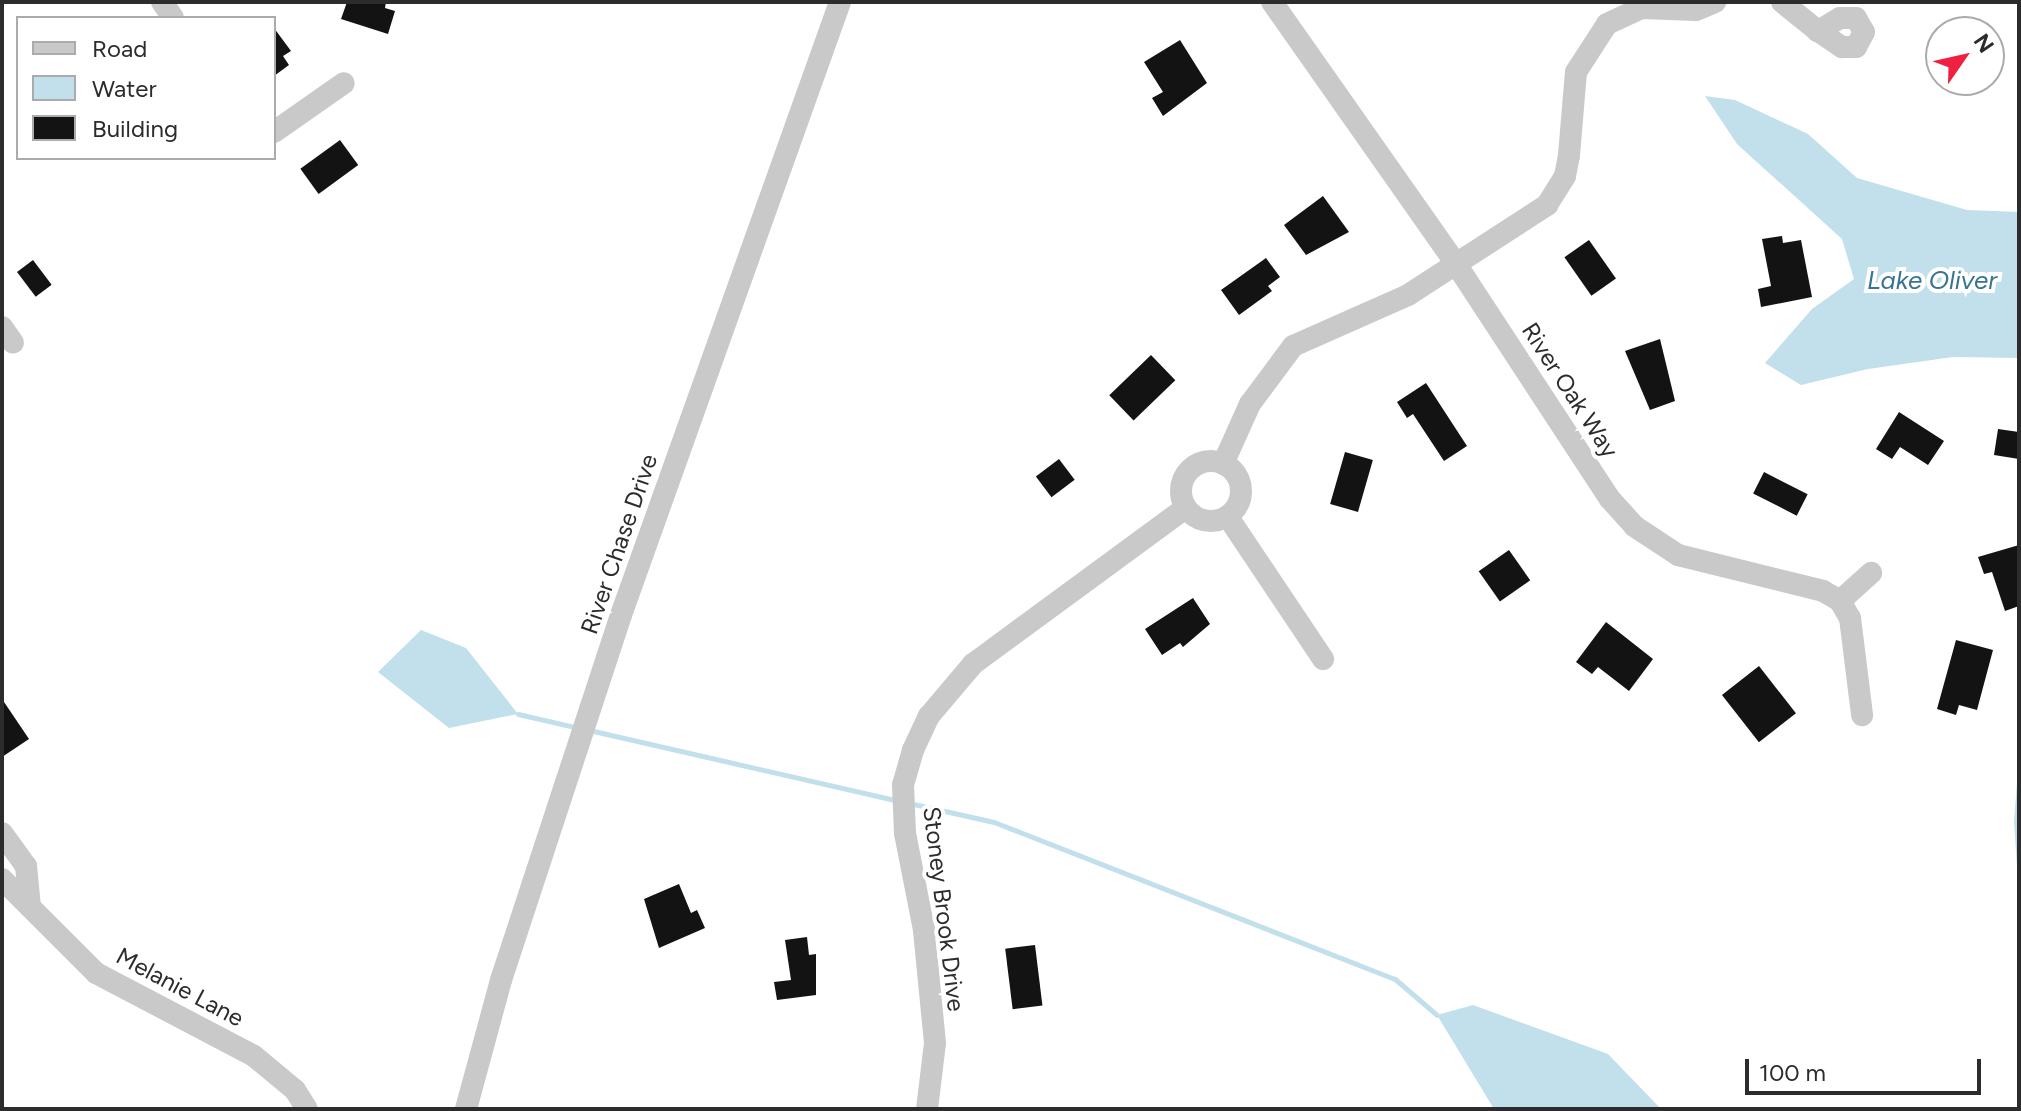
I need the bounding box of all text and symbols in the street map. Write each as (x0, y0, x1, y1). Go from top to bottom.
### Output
legend (16, 16, 276, 160)
north arrow (1925, 16, 2005, 96)
text: N (1968, 29, 2000, 58)
text: Road (92, 34, 147, 63)
text: Water (92, 74, 157, 103)
text: Building (92, 114, 178, 143)
water label: Lake Oliver (1867, 265, 1997, 297)
street label: River Oak Way (1516, 317, 1624, 463)
street label: River Chase Drive (575, 450, 663, 638)
street label: Stoney Brook Drive (917, 805, 971, 1013)
street label: Melanie Lane (111, 941, 249, 1033)
scale bar (1749, 1043, 1985, 1093)
text: 100 m (1759, 1058, 1826, 1087)

